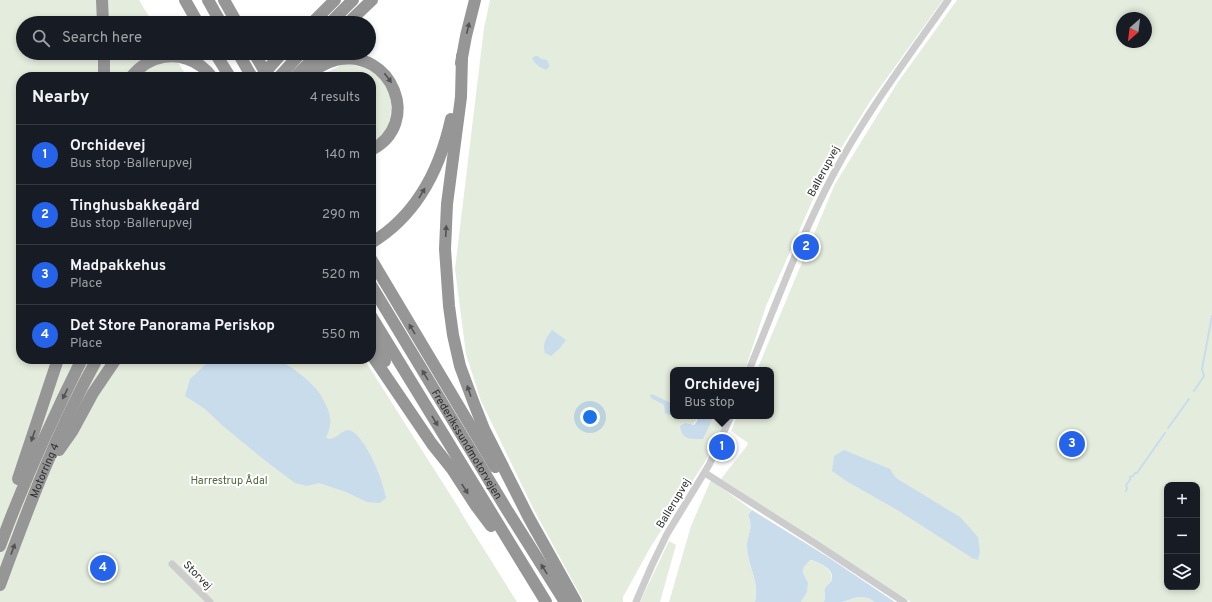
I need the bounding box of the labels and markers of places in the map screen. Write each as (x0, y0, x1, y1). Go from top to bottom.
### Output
pin: 2 (793, 232, 819, 262)
pin: 3 (1059, 429, 1085, 459)
pin: 1 (709, 432, 735, 462)
pin: 4 (90, 553, 116, 583)

